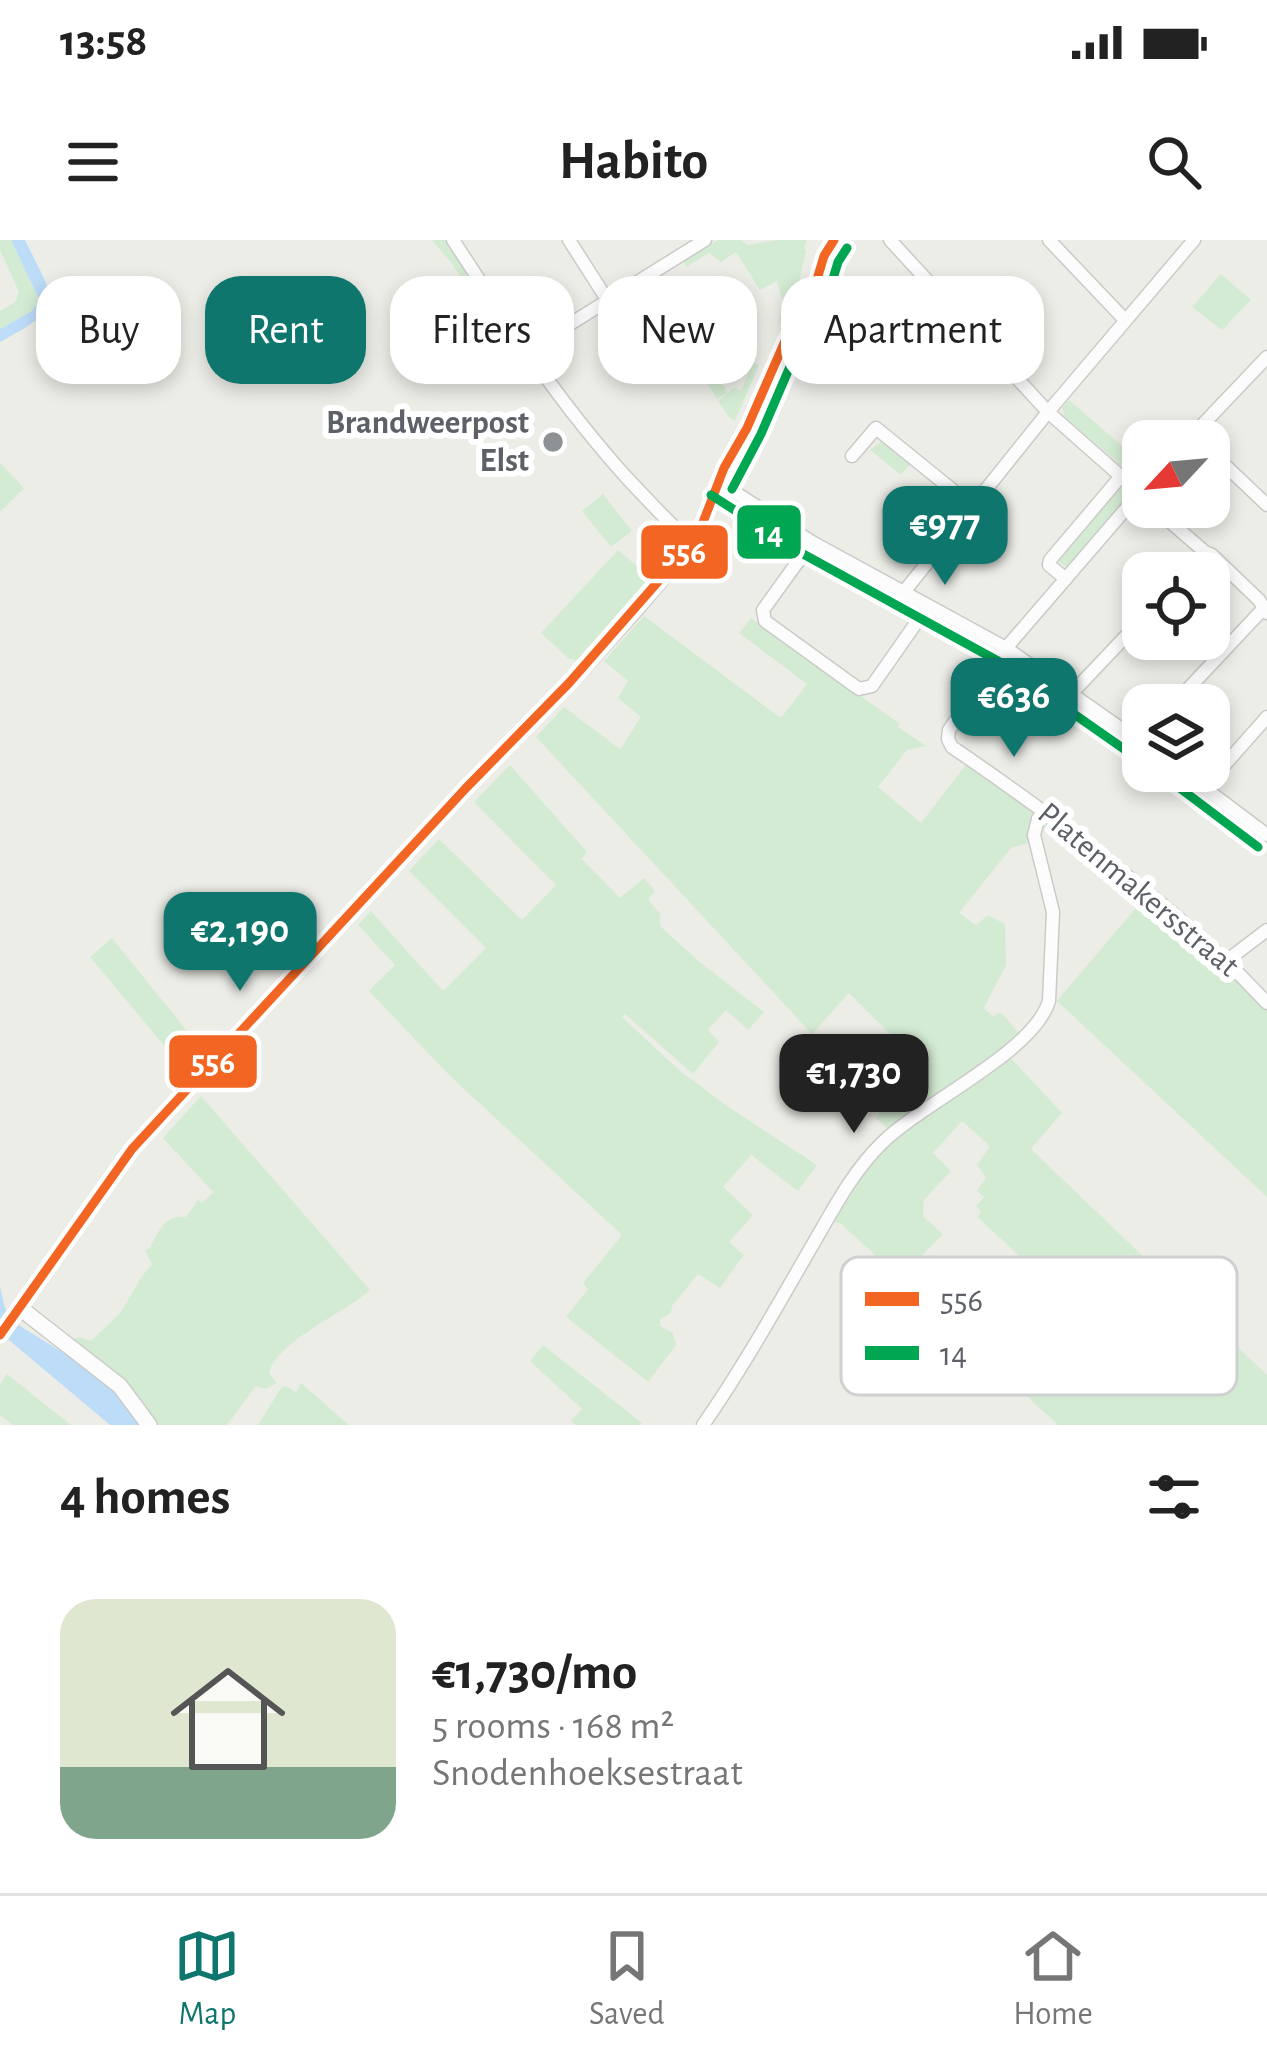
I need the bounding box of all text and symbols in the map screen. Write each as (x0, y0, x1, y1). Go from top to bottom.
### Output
text: 13:58 (60, 19, 148, 64)
icon: menu (60, 129, 126, 195)
icon: search (1141, 129, 1207, 195)
text: Habito (559, 135, 708, 189)
chip: Buy (36, 276, 181, 384)
chip: Rent (205, 276, 366, 384)
chip: Filters (390, 276, 574, 384)
chip: New (598, 276, 757, 384)
chip: Apartment (781, 276, 1044, 384)
place label: Brandweerpost Elst (326, 407, 529, 478)
north arrow (1122, 420, 1230, 528)
map controls (1122, 420, 1230, 792)
marker: Brandweerpost Elst (540, 429, 566, 455)
pin: €977 (874, 486, 1016, 588)
line badge: 14 (735, 503, 803, 561)
text: €977 (910, 505, 980, 544)
text: 14 (755, 518, 783, 551)
line badge: 556 (639, 523, 730, 581)
text: 556 (662, 537, 706, 570)
button: locate (1122, 552, 1230, 660)
pin: €636 (943, 658, 1085, 760)
text: €636 (978, 677, 1050, 716)
button: layers (1122, 684, 1230, 792)
street label: Platenmakersstraat (1031, 797, 1245, 984)
pin: €2,190 (142, 892, 338, 994)
text: €2,190 (191, 911, 289, 950)
line badge: 556 (167, 1033, 259, 1090)
pin: €1,730 (756, 1034, 952, 1136)
text: 556 (191, 1047, 235, 1080)
text: €1,730 (806, 1053, 902, 1092)
legend (841, 1257, 1237, 1395)
text: 556 (940, 1285, 983, 1318)
text: 14 (940, 1339, 967, 1372)
icon: filters (1141, 1464, 1207, 1530)
text: 4 homes (60, 1472, 230, 1523)
icon: home (156, 1647, 300, 1791)
text: €1,730/mo (432, 1647, 637, 1698)
text: 5 rooms · 168 m² (432, 1707, 674, 1746)
text: Snodenhoeksestraat (432, 1754, 743, 1793)
tab: Map (174, 1923, 240, 2035)
tab: Saved (589, 1923, 665, 2035)
tab: Home (1013, 1923, 1093, 2035)

